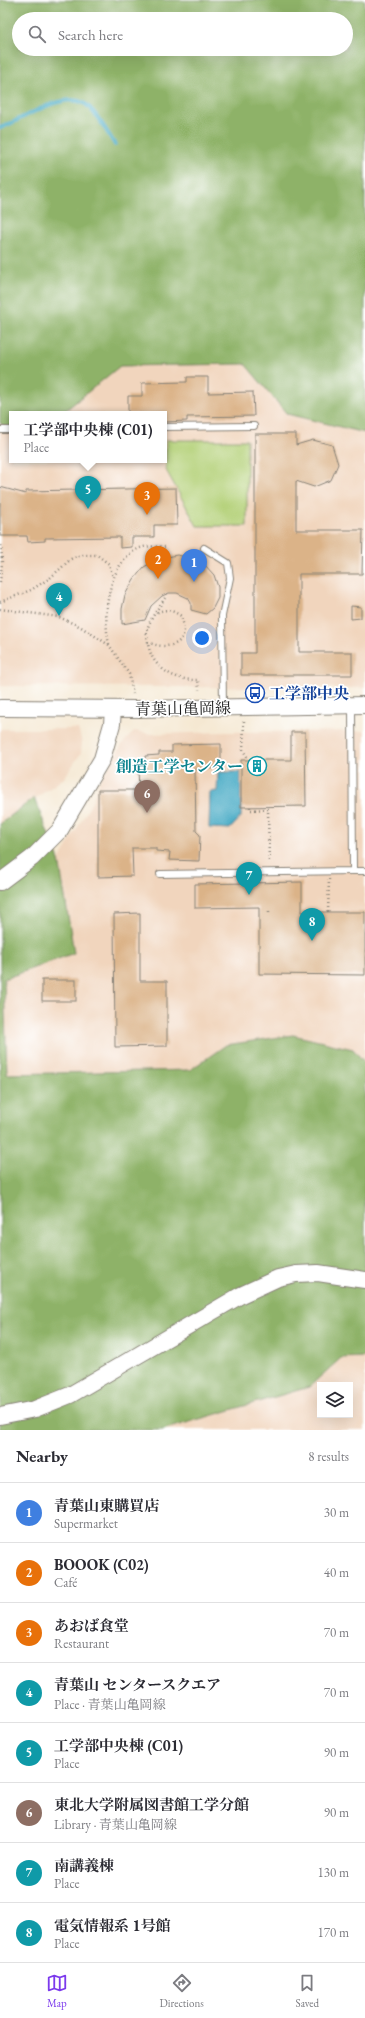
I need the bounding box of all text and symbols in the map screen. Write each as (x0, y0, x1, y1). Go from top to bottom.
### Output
search box (12, 12, 353, 56)
icon: search (26, 23, 48, 45)
text: Search here (58, 25, 123, 44)
popup (9, 411, 167, 463)
text: 工学部中央棟 (C01) (23, 420, 153, 439)
text: Place (23, 439, 49, 456)
pin: 5 (75, 476, 101, 509)
pin: 3 (134, 482, 160, 515)
pin: 2 (145, 546, 171, 579)
pin: 1 (181, 549, 207, 582)
pin: 4 (46, 583, 72, 616)
your location (192, 628, 212, 648)
bus stop icon: 工学部中央 (244, 682, 266, 704)
place label: 工学部中央 (269, 683, 349, 704)
street label: 青葉山亀岡線 (135, 697, 231, 720)
building icon: 創造工学センター (246, 755, 268, 777)
place label: 創造工学センター (116, 756, 243, 777)
pin: 6 (134, 780, 160, 813)
pin: 7 (236, 862, 262, 895)
pin: 8 (299, 908, 325, 941)
map controls (317, 1382, 353, 1418)
button: layers (317, 1382, 353, 1418)
text: Nearby (16, 1445, 68, 1467)
text: 8 results (308, 1448, 349, 1465)
text: 青葉山東購買店 (54, 1496, 159, 1515)
text: 1 (26, 1504, 32, 1521)
text: 30 m (324, 1504, 349, 1521)
text: Supermarket (54, 1515, 118, 1532)
text: BOOOK (C02) (54, 1555, 149, 1574)
text: 2 (26, 1564, 32, 1581)
text: 40 m (324, 1564, 349, 1581)
text: Café (54, 1574, 77, 1591)
text: あおば食堂 (54, 1616, 129, 1635)
text: 3 (26, 1624, 32, 1641)
text: 70 m (324, 1624, 349, 1641)
text: Restaurant (54, 1635, 109, 1652)
text: 青葉山 センタースクエア (54, 1675, 221, 1694)
text: 4 (26, 1684, 32, 1701)
text: 70 m (324, 1684, 349, 1701)
text: Place · 青葉山亀岡線 (54, 1696, 165, 1713)
text: 工学部中央棟 (C01) (54, 1736, 183, 1755)
text: 5 (26, 1744, 32, 1761)
text: 90 m (324, 1744, 349, 1761)
text: Place (54, 1755, 80, 1772)
text: 東北大学附属図書館工学分館 (54, 1795, 249, 1814)
text: 6 (26, 1804, 32, 1821)
text: 90 m (324, 1804, 349, 1821)
text: Library · 青葉山亀岡線 (54, 1816, 177, 1833)
text: 南講義棟 (54, 1856, 114, 1875)
text: 7 (26, 1864, 32, 1881)
text: 130 m (318, 1864, 349, 1881)
text: Place (54, 1875, 80, 1892)
text: 電気情報系 1号館 (54, 1916, 171, 1935)
text: 8 (26, 1924, 32, 1941)
text: 170 m (318, 1924, 349, 1941)
text: Place (54, 1935, 80, 1952)
tab: Map (46, 1972, 68, 2010)
tab: Directions (160, 1972, 204, 2010)
tab: Saved (296, 1972, 319, 2010)

